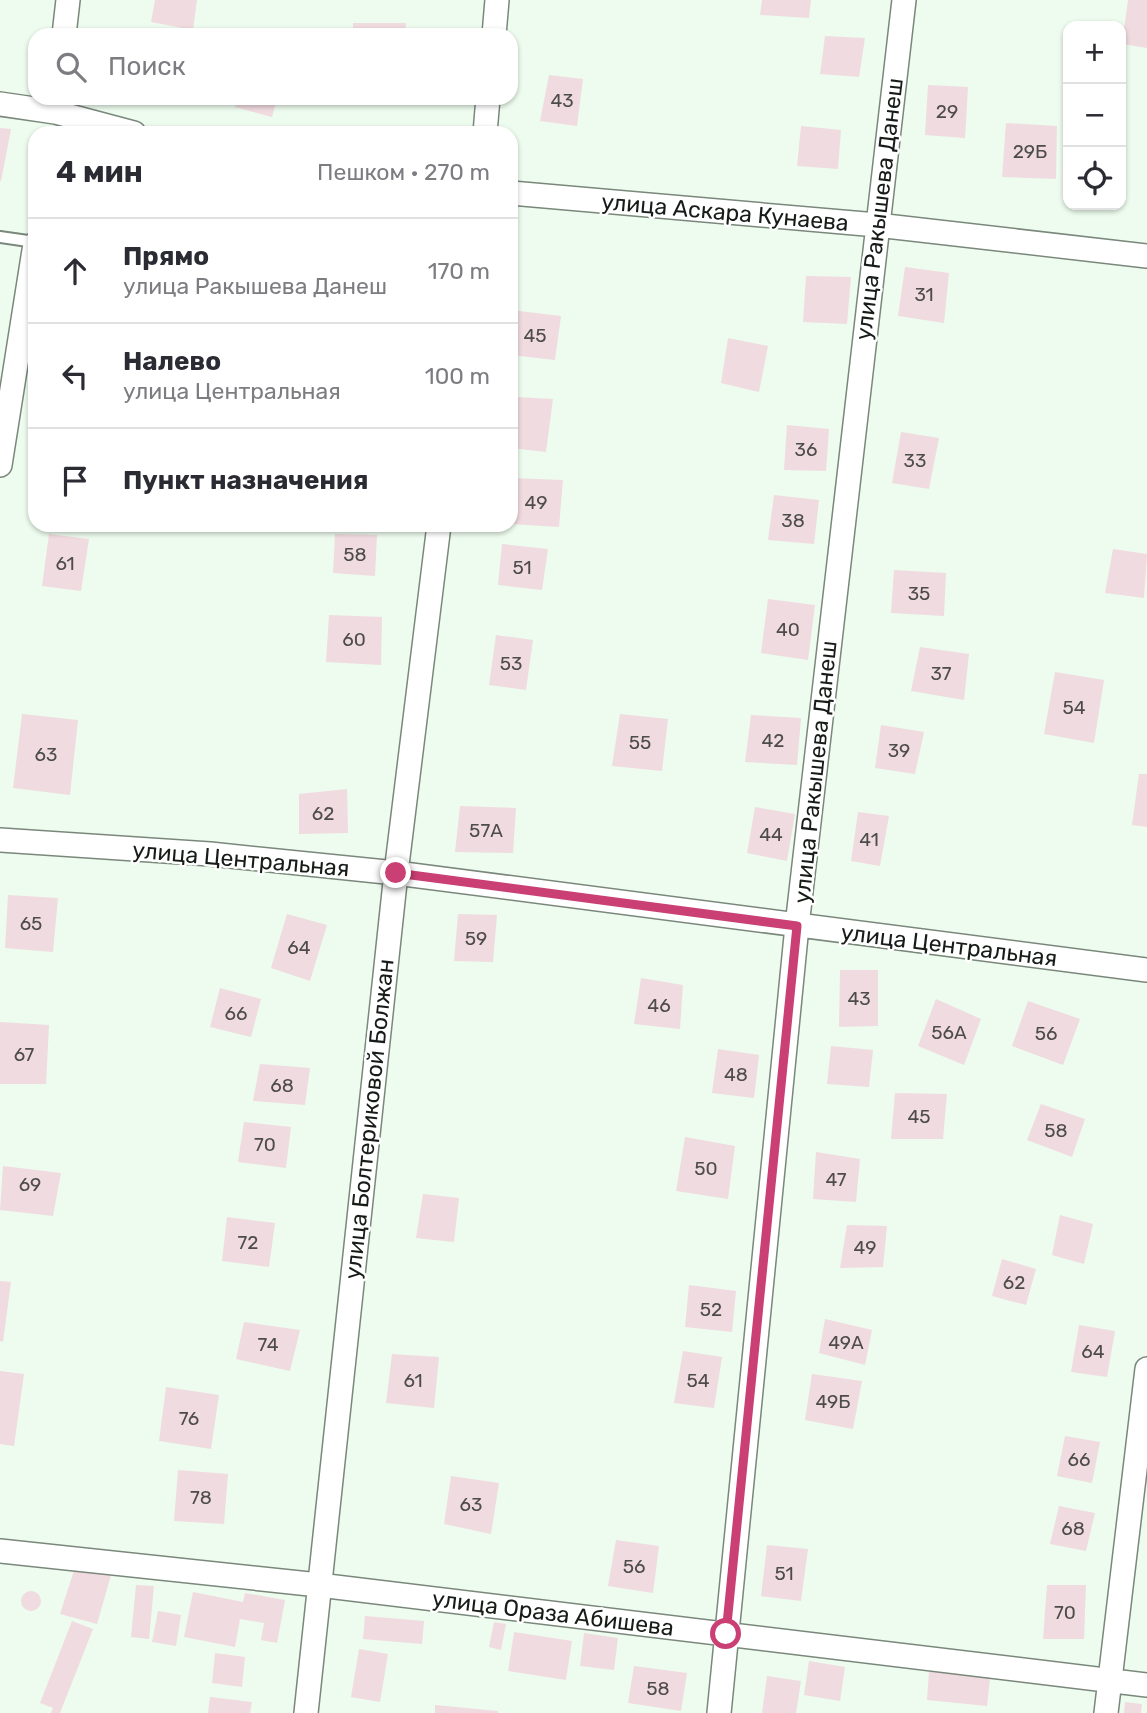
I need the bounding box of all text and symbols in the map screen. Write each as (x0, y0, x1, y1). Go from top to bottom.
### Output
map controls (1063, 21, 1126, 210)
button: + (1063, 21, 1126, 84)
search box (28, 28, 518, 105)
icon: search (52, 48, 90, 86)
text: Поиск (108, 51, 186, 82)
street label: улица Ракышева Данеш (849, 76, 909, 342)
button: − (1063, 84, 1126, 147)
house number: 43 (550, 89, 574, 112)
house number: 29 (936, 100, 958, 123)
house number: 29Б (1013, 140, 1047, 163)
button: locate (1063, 147, 1126, 210)
text: 4 мин (56, 154, 143, 190)
text: Пешком · 270 m (317, 158, 490, 186)
street label: улица Аскара Кунаева (600, 187, 850, 237)
text: Прямо (123, 241, 209, 272)
icon: ahead (56, 252, 94, 290)
text: 170 m (428, 257, 490, 285)
text: улица Ракышева Данеш (123, 272, 387, 300)
house number: 31 (914, 283, 934, 306)
house number: 45 (523, 324, 547, 347)
text: Налево (123, 346, 221, 377)
icon: left (56, 357, 94, 395)
text: 100 m (425, 362, 490, 390)
text: улица Центральная (123, 377, 341, 405)
house number: 36 (795, 438, 817, 461)
house number: 33 (904, 449, 926, 472)
icon: arrive (56, 462, 94, 500)
text: Пункт назначения (123, 465, 368, 496)
house number: 49 (525, 491, 547, 514)
house number: 38 (781, 509, 805, 532)
house number: 58 (343, 543, 367, 566)
house number: 61 (55, 552, 75, 575)
house number: 51 (512, 556, 532, 579)
house number: 35 (908, 582, 930, 605)
house number: 40 (776, 618, 800, 641)
house number: 60 (342, 628, 366, 651)
street label: улица Ракышева Данеш (787, 639, 843, 905)
house number: 53 (500, 652, 522, 675)
house number: 37 (930, 662, 952, 685)
house number: 54 (1062, 696, 1086, 719)
house number: 42 (762, 729, 784, 752)
house number: 55 (629, 731, 651, 754)
house number: 39 (888, 739, 910, 762)
house number: 63 (35, 743, 57, 766)
house number: 62 (312, 802, 334, 825)
house number: 57А (469, 819, 503, 842)
house number: 44 (759, 823, 783, 846)
house number: 41 (859, 828, 879, 851)
street label: улица Центральная (131, 836, 351, 882)
route end (380, 857, 411, 888)
house number: 65 (20, 912, 42, 935)
street label: улица Центральная (839, 918, 1059, 972)
house number: 59 (465, 927, 487, 950)
house number: 64 (287, 936, 311, 959)
street label: улица Болтериковой Болжан (338, 957, 400, 1281)
house number: 43 (847, 987, 871, 1010)
house number: 46 (647, 994, 671, 1017)
house number: 66 (225, 1002, 247, 1025)
house number: 56А (931, 1021, 967, 1044)
house number: 56 (1035, 1022, 1057, 1045)
house number: 67 (14, 1043, 35, 1066)
house number: 48 (724, 1063, 748, 1086)
house number: 68 (270, 1074, 294, 1097)
house number: 45 (907, 1105, 931, 1128)
house number: 58 (1044, 1119, 1068, 1142)
house number: 70 (254, 1133, 276, 1156)
house number: 50 (694, 1157, 718, 1180)
house number: 47 (825, 1168, 847, 1191)
house number: 69 (19, 1173, 41, 1196)
house number: 72 (238, 1231, 258, 1254)
house number: 49 (854, 1236, 876, 1259)
house number: 62 (1003, 1271, 1025, 1294)
house number: 52 (700, 1298, 722, 1321)
house number: 49А (828, 1331, 864, 1354)
house number: 74 (258, 1333, 279, 1356)
house number: 64 (1081, 1340, 1105, 1363)
house number: 61 (403, 1369, 423, 1392)
house number: 54 (686, 1369, 710, 1392)
house number: 49Б (815, 1390, 851, 1413)
house number: 76 (179, 1407, 199, 1430)
house number: 66 (1068, 1448, 1090, 1471)
house number: 78 (190, 1486, 212, 1509)
house number: 63 (460, 1493, 482, 1516)
house number: 68 (1061, 1517, 1085, 1540)
house number: 56 (623, 1555, 645, 1578)
house number: 51 (774, 1562, 794, 1585)
street label: улица Ораза Абишева (431, 1584, 675, 1642)
house number: 70 (1054, 1601, 1076, 1624)
route start (710, 1618, 741, 1649)
house number: 58 (646, 1677, 670, 1700)

